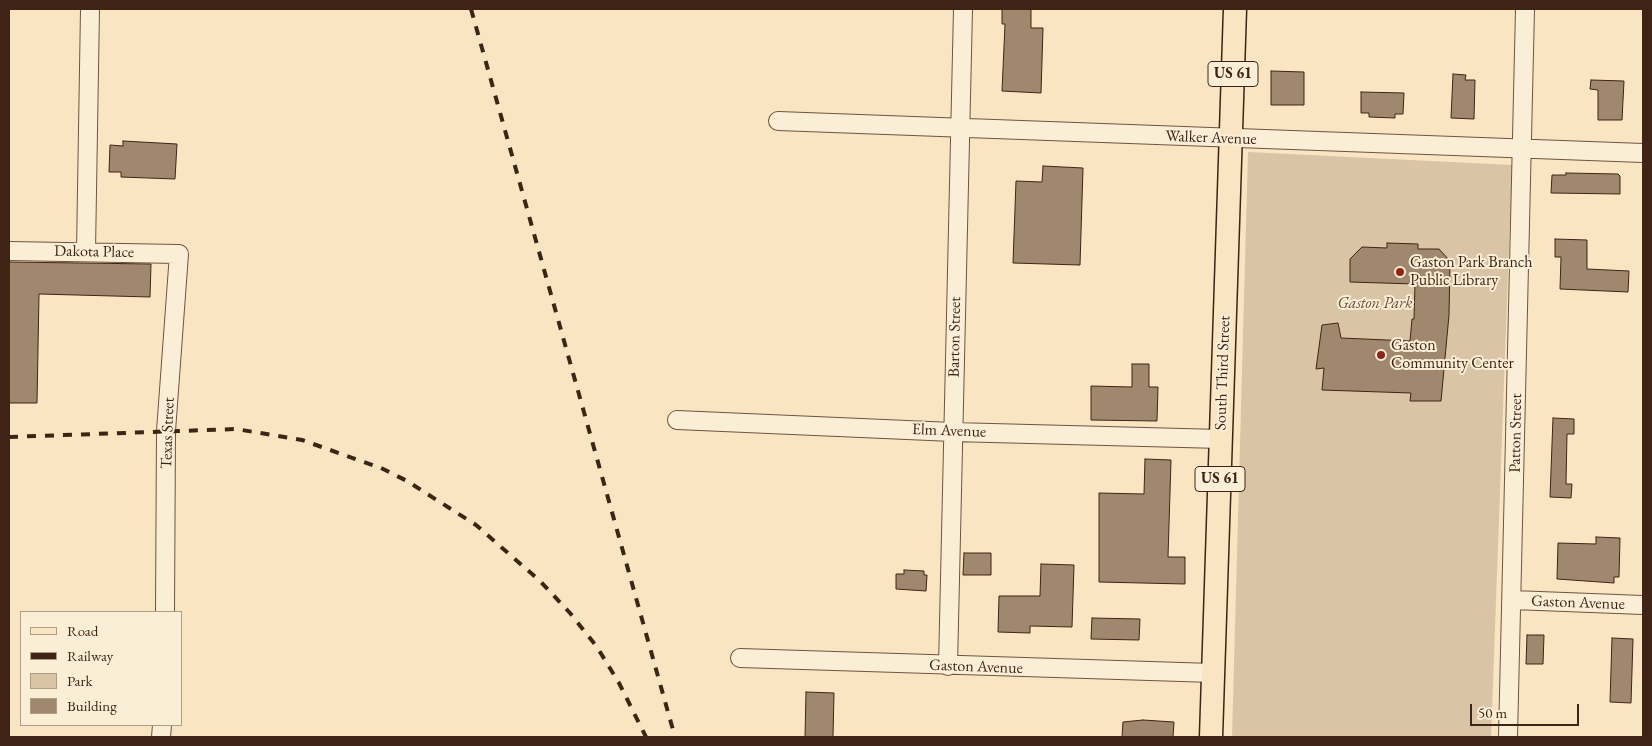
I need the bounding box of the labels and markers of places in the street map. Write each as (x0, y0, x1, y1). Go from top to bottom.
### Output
place label: Gaston Park Branch Public Library (1410, 253, 1533, 291)
marker: Gaston Park Branch Public Library (1394, 266, 1406, 278)
place label: Gaston Community Center (1391, 336, 1514, 374)
marker: Gaston Community Center (1375, 349, 1387, 361)

